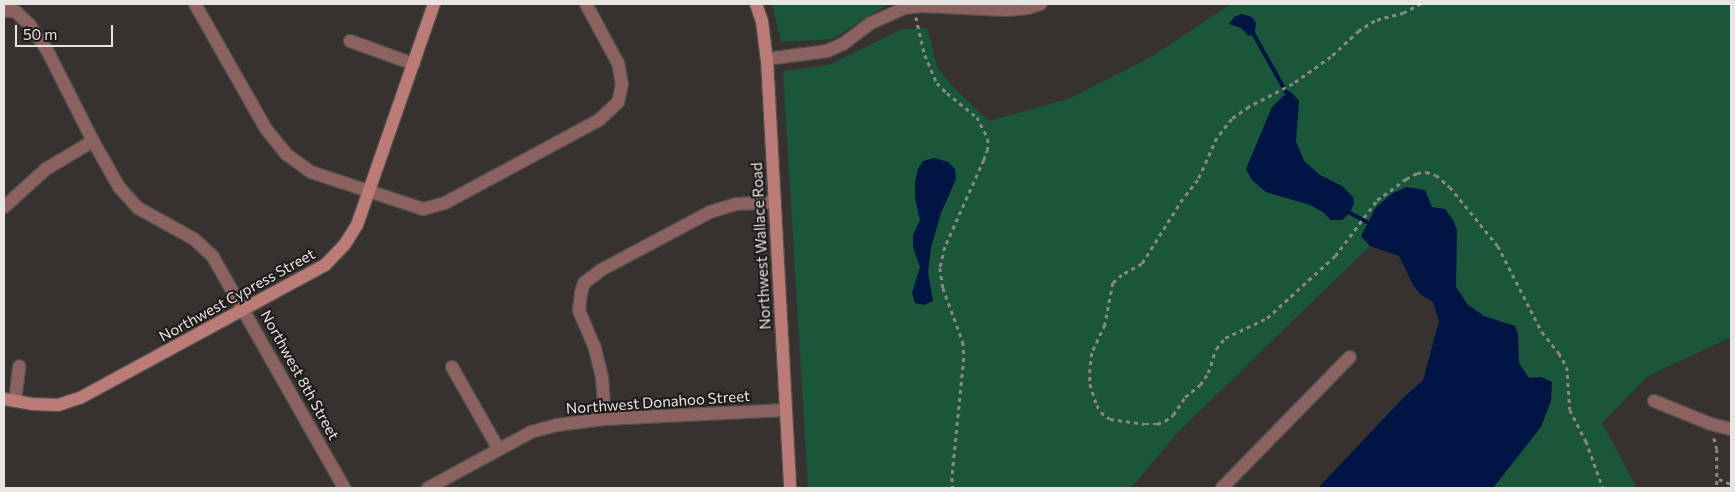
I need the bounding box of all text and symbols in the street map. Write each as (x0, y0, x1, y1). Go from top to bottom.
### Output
scale bar (18, 15, 115, 47)
text: 50 m (23, 25, 57, 43)
street label: Northwest Wallace Road (748, 162, 774, 330)
street label: Northwest Cypress Street (156, 245, 318, 345)
street label: Northwest 8th Street (257, 307, 343, 443)
street label: Northwest Donahoo Street (565, 387, 751, 417)

